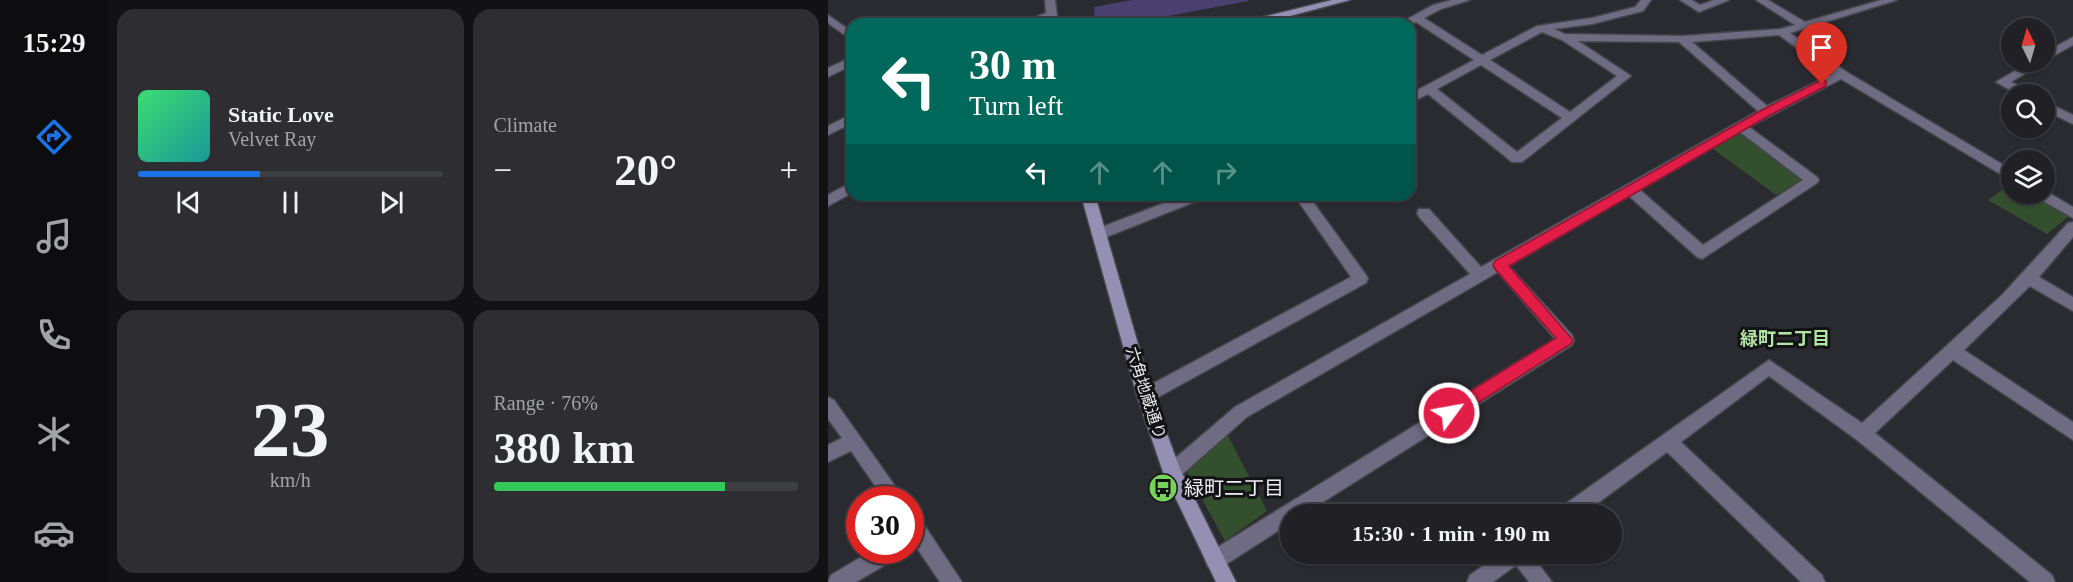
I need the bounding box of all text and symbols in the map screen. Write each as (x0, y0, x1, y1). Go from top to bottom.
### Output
north arrow (2001, 18, 2055, 72)
map controls (2001, 18, 2055, 204)
pin (1796, 22, 1847, 84)
text: 15:29 (23, 28, 86, 58)
icon: arrive (1805, 31, 1838, 64)
icon: left (870, 42, 948, 120)
text: 30 m (969, 42, 1057, 88)
button: search (2001, 84, 2055, 138)
text: Turn left (969, 91, 1063, 121)
text: Static Love (228, 102, 334, 127)
text: Climate (494, 114, 557, 136)
icon: directions (33, 116, 75, 158)
text: Velvet Ray (228, 128, 316, 150)
text: 20° (614, 145, 677, 195)
button: layers (2001, 150, 2055, 204)
text: − (494, 152, 512, 188)
text: + (779, 152, 798, 188)
icon: left (1020, 156, 1053, 189)
icon: ahead (1083, 156, 1116, 189)
icon: ahead (1146, 156, 1179, 189)
icon: right (1209, 156, 1242, 189)
icon: previous (172, 186, 205, 219)
icon: pause (274, 186, 307, 219)
icon: next (375, 186, 408, 219)
icon: music (33, 215, 75, 257)
icon: phone (33, 314, 75, 356)
district label: 緑町二丁目 (1740, 329, 1830, 349)
street label: 六角地蔵通り (1123, 345, 1169, 441)
position arrow (1417, 381, 1481, 445)
text: 23 (251, 386, 329, 473)
text: Range · 76% (494, 392, 598, 414)
icon: climate (33, 413, 75, 455)
text: 380 km (494, 423, 635, 473)
text: km/h (270, 469, 311, 491)
bus stop icon: 緑町二丁目 (1147, 472, 1179, 504)
place label: 緑町二丁目 (1184, 477, 1284, 499)
speed limit sign: 30 (846, 486, 924, 564)
icon: car (33, 512, 75, 554)
text: 15:30 · 1 min · 190 m (1352, 521, 1550, 546)

